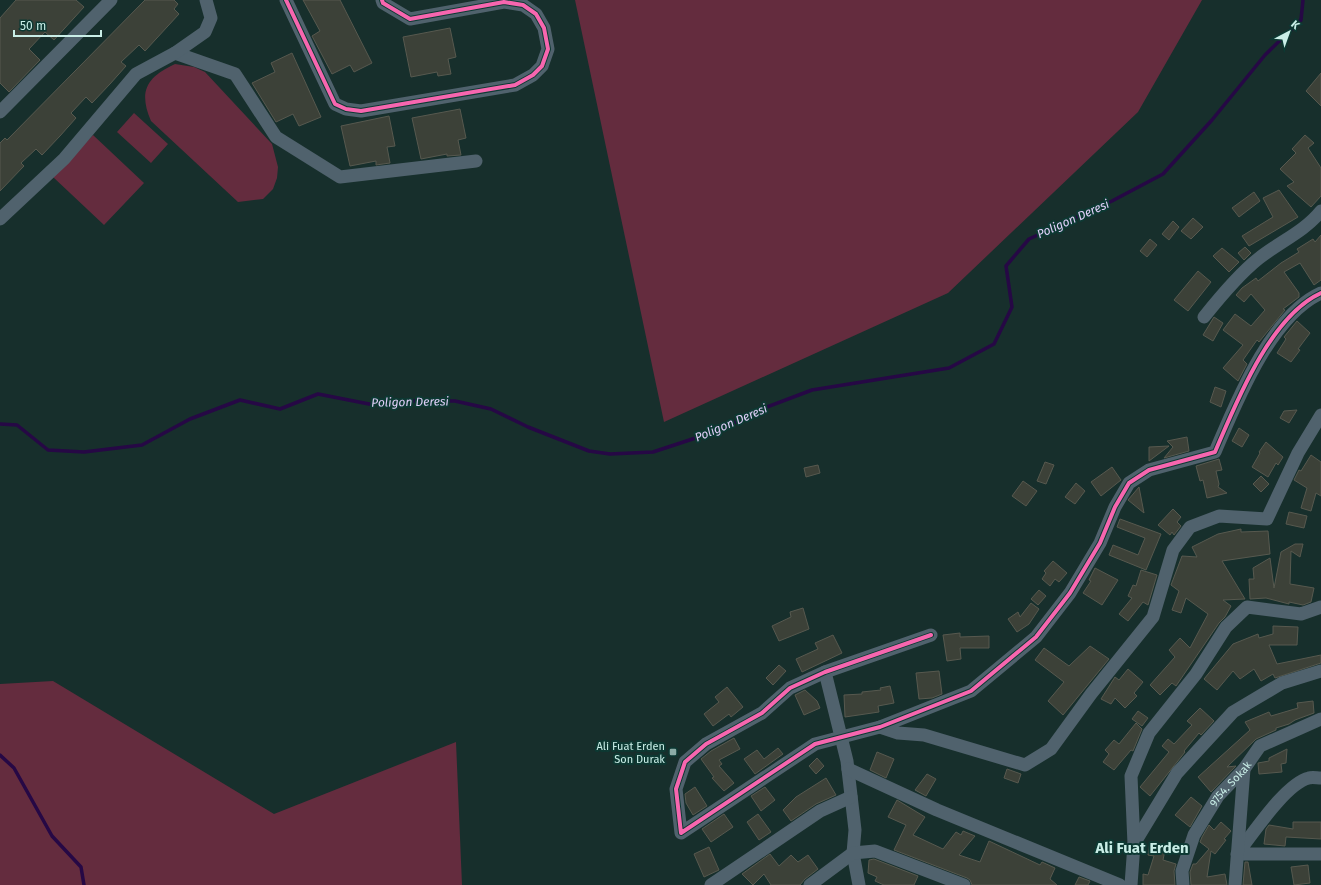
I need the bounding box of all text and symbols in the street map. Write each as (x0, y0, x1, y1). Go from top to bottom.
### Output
scale bar (14, 12, 101, 38)
north arrow (1269, 12, 1309, 52)
text: K (1288, 18, 1303, 33)
text: 50 m (20, 19, 46, 33)
water label: Poligon Deresi (1035, 197, 1112, 241)
water label: Poligon Deresi (371, 394, 449, 410)
water label: Poligon Deresi (693, 401, 770, 445)
place label: Ali Fuat Erden Son Durak (596, 740, 665, 766)
marker: Ali Fuat Erden Son Durak (668, 747, 678, 757)
street label: 9754. Sokak (1207, 759, 1255, 809)
district label: Ali Fuat Erden (1094, 839, 1189, 857)

